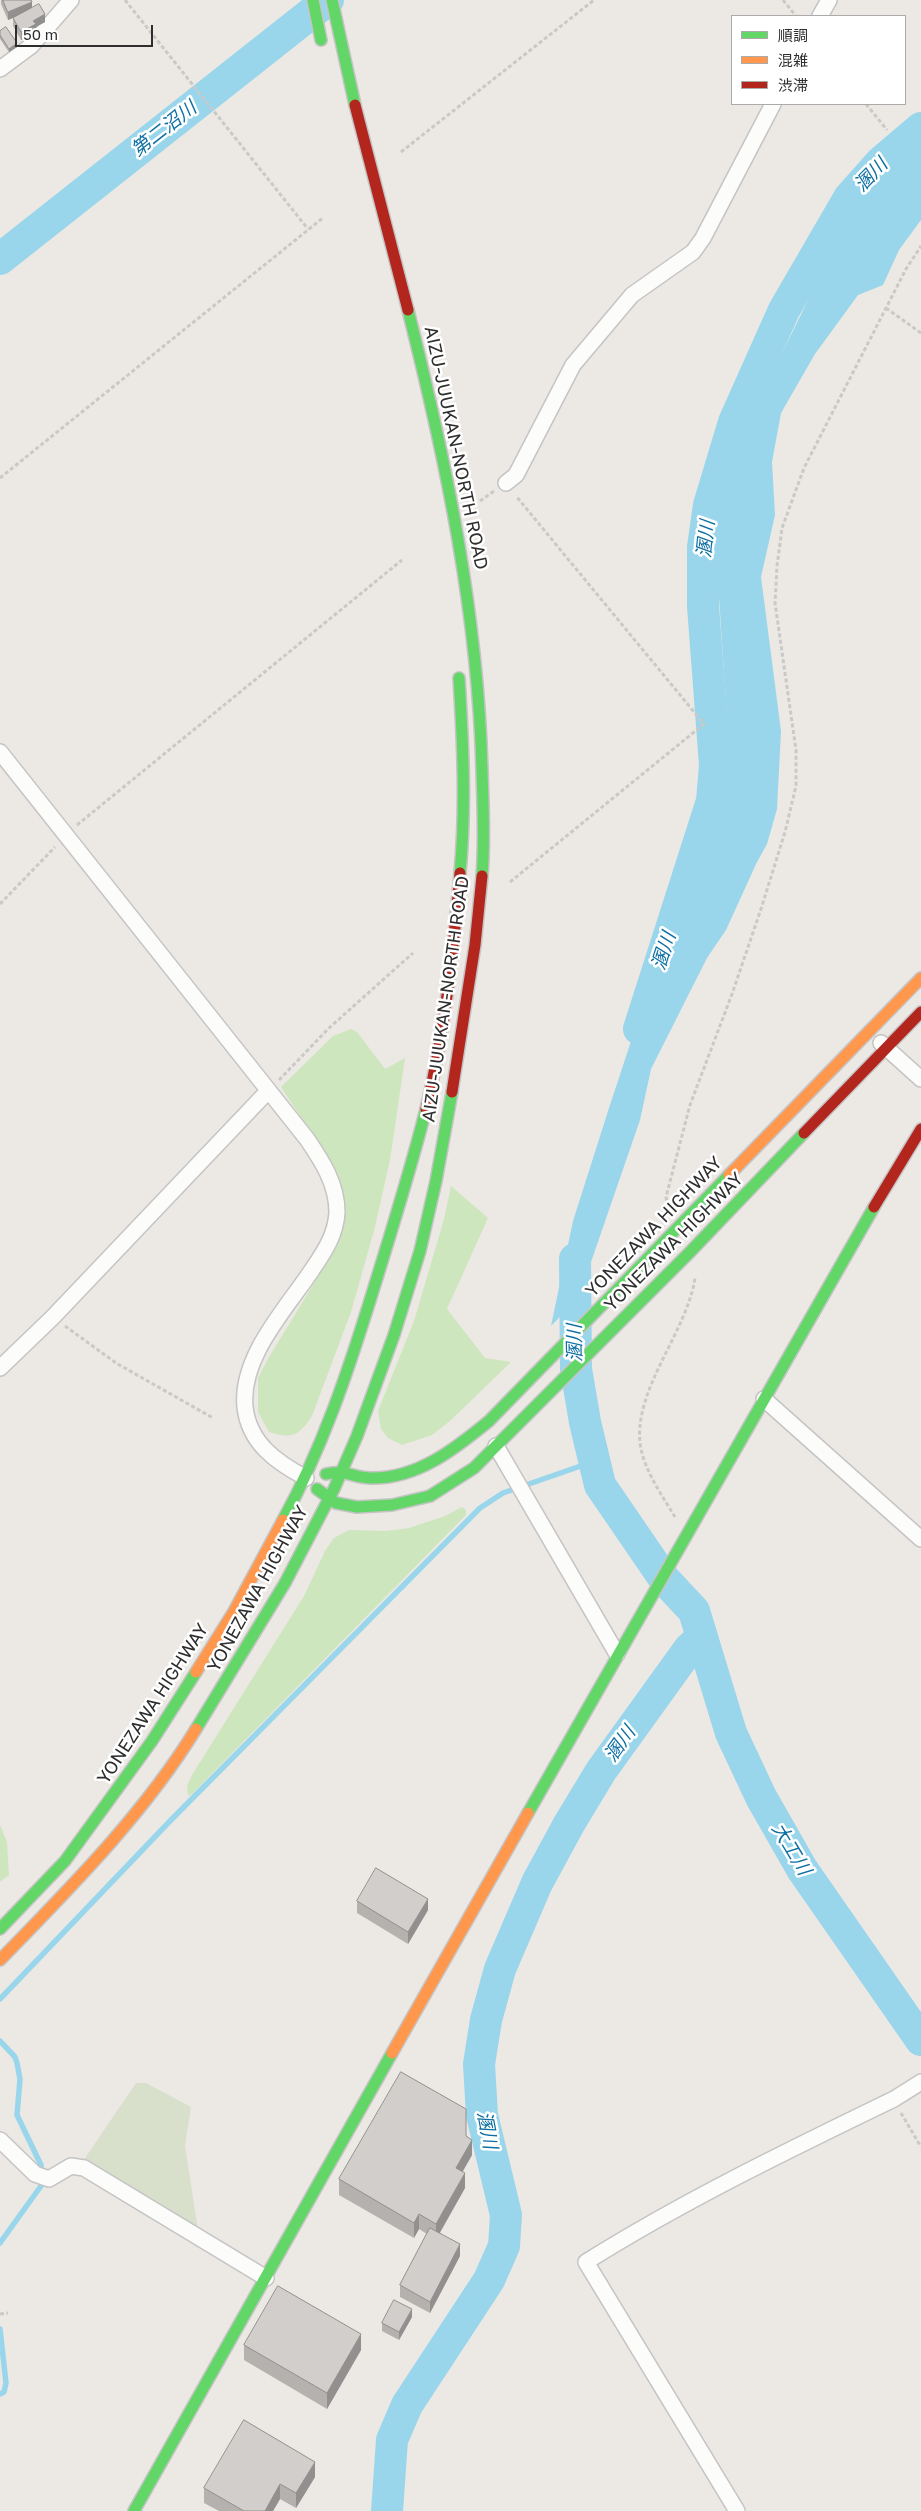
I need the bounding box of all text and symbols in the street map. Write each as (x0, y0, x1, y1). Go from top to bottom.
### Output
scale bar (18, 15, 155, 47)
legend (731, 15, 906, 105)
text: 50 m (23, 25, 58, 43)
text: 順調 (778, 26, 808, 44)
text: 混雑 (778, 51, 808, 69)
text: 渋滞 (778, 76, 808, 94)
water label: 第二沼川 (127, 97, 201, 161)
water label: 溷川 (850, 153, 892, 197)
street label: AIZU-JUUKAN-NORTH ROAD (420, 324, 492, 572)
water label: 溷川 (693, 519, 719, 559)
street label: AIZU-JUUKAN-NORTH ROAD (418, 875, 474, 1123)
water label: 溷川 (647, 929, 681, 973)
street label: YONEZAWA HIGHWAY (581, 1152, 727, 1302)
street label: YONEZAWA HIGHWAY (600, 1168, 748, 1316)
water label: 溷川 (563, 1324, 587, 1362)
street label: YONEZAWA HIGHWAY (203, 1502, 313, 1676)
street label: YONEZAWA HIGHWAY (93, 1620, 213, 1788)
water label: 溷川 (600, 1722, 640, 1766)
water label: 大工川 (767, 1819, 815, 1879)
water label: 溷川 (472, 2109, 502, 2151)

